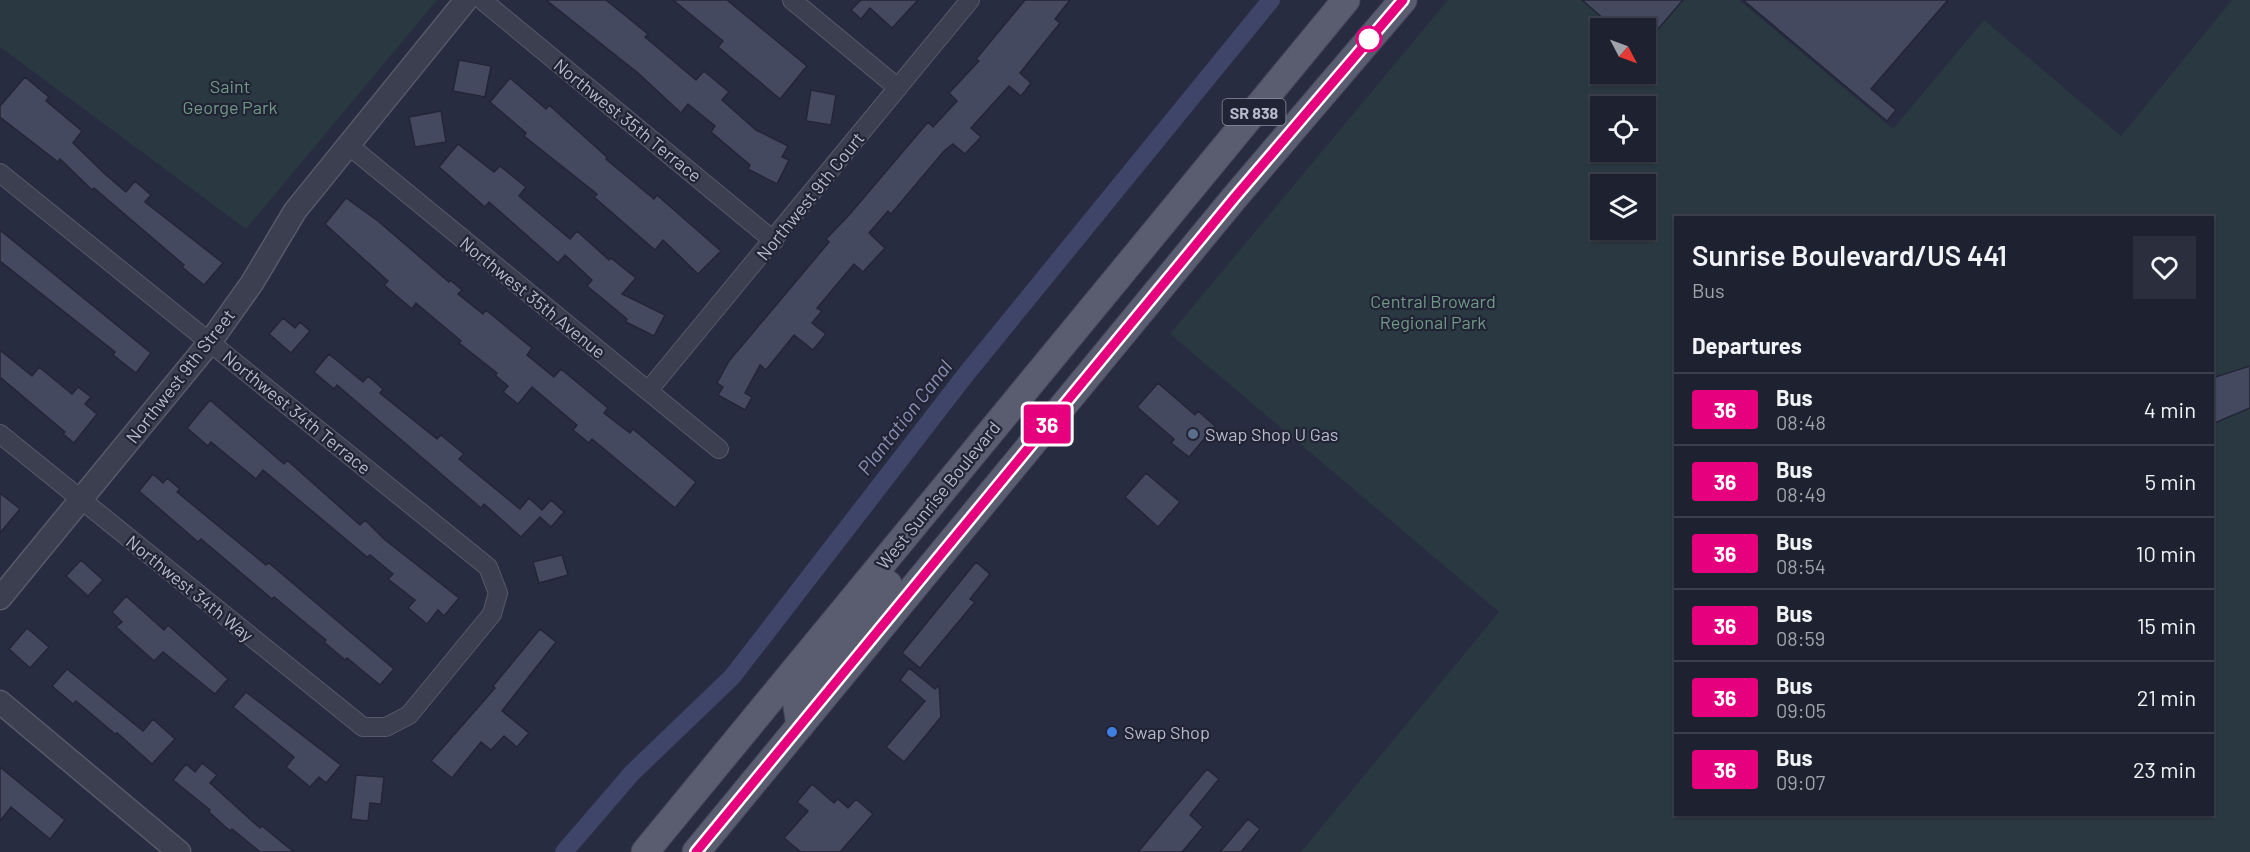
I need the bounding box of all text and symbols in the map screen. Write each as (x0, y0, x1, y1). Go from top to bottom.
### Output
north arrow (1590, 18, 1656, 84)
map controls (1590, 18, 1656, 240)
unlabelled marker (1356, 26, 1382, 52)
street label: Northwest 35th Terrace (550, 54, 706, 186)
park label: Saint George Park (183, 75, 277, 118)
button: locate (1590, 96, 1656, 162)
road number: SR 838 (1222, 99, 1286, 125)
street label: Northwest 9th Court (752, 127, 868, 265)
button: layers (1590, 174, 1656, 240)
street label: Northwest 35th Avenue (456, 231, 610, 363)
button: heart (2133, 236, 2196, 299)
text: Sunrise Boulevard/US 441 (1692, 238, 2007, 272)
text: Bus (1692, 278, 1725, 302)
park label: Central Broward Regional Park (1370, 290, 1496, 333)
street label: Northwest 9th Street (121, 305, 239, 447)
text: Departures (1692, 332, 1802, 358)
street label: Northwest 34th Terrace (218, 345, 376, 479)
water label: Plantation Canal (852, 354, 957, 479)
text: Bus (1776, 384, 1813, 410)
text: 4 min (2144, 396, 2196, 422)
text: 36 (1714, 397, 1736, 422)
line badge: 36 (1020, 404, 1074, 444)
text: 08:48 (1776, 410, 1826, 434)
text: 36 (1036, 412, 1058, 437)
street label: West Sunrise Boulevard (872, 417, 1004, 573)
place label: Swap Shop U Gas (1205, 423, 1339, 445)
marker: Swap Shop U Gas (1186, 427, 1200, 441)
text: Bus (1776, 456, 1813, 482)
text: 5 min (2145, 468, 2196, 494)
text: 36 (1714, 469, 1736, 494)
text: 08:49 (1776, 482, 1826, 506)
text: Bus (1776, 528, 1813, 554)
street label: Northwest 34th Way (122, 530, 258, 646)
text: 10 min (2136, 540, 2196, 566)
text: 36 (1714, 541, 1736, 566)
text: 08:54 (1776, 554, 1826, 578)
text: Bus (1776, 600, 1813, 626)
text: 15 min (2137, 612, 2196, 638)
text: 36 (1714, 613, 1736, 638)
text: 08:59 (1776, 626, 1825, 650)
text: Bus (1776, 672, 1813, 698)
text: 21 min (2137, 684, 2196, 710)
text: 36 (1714, 685, 1736, 710)
text: 09:05 (1776, 698, 1826, 722)
place label: Swap Shop (1124, 721, 1210, 743)
marker: Swap Shop (1105, 725, 1119, 739)
text: Bus (1776, 744, 1813, 770)
text: 23 min (2133, 756, 2196, 782)
text: 36 (1714, 757, 1736, 782)
text: 09:07 (1776, 770, 1825, 794)

